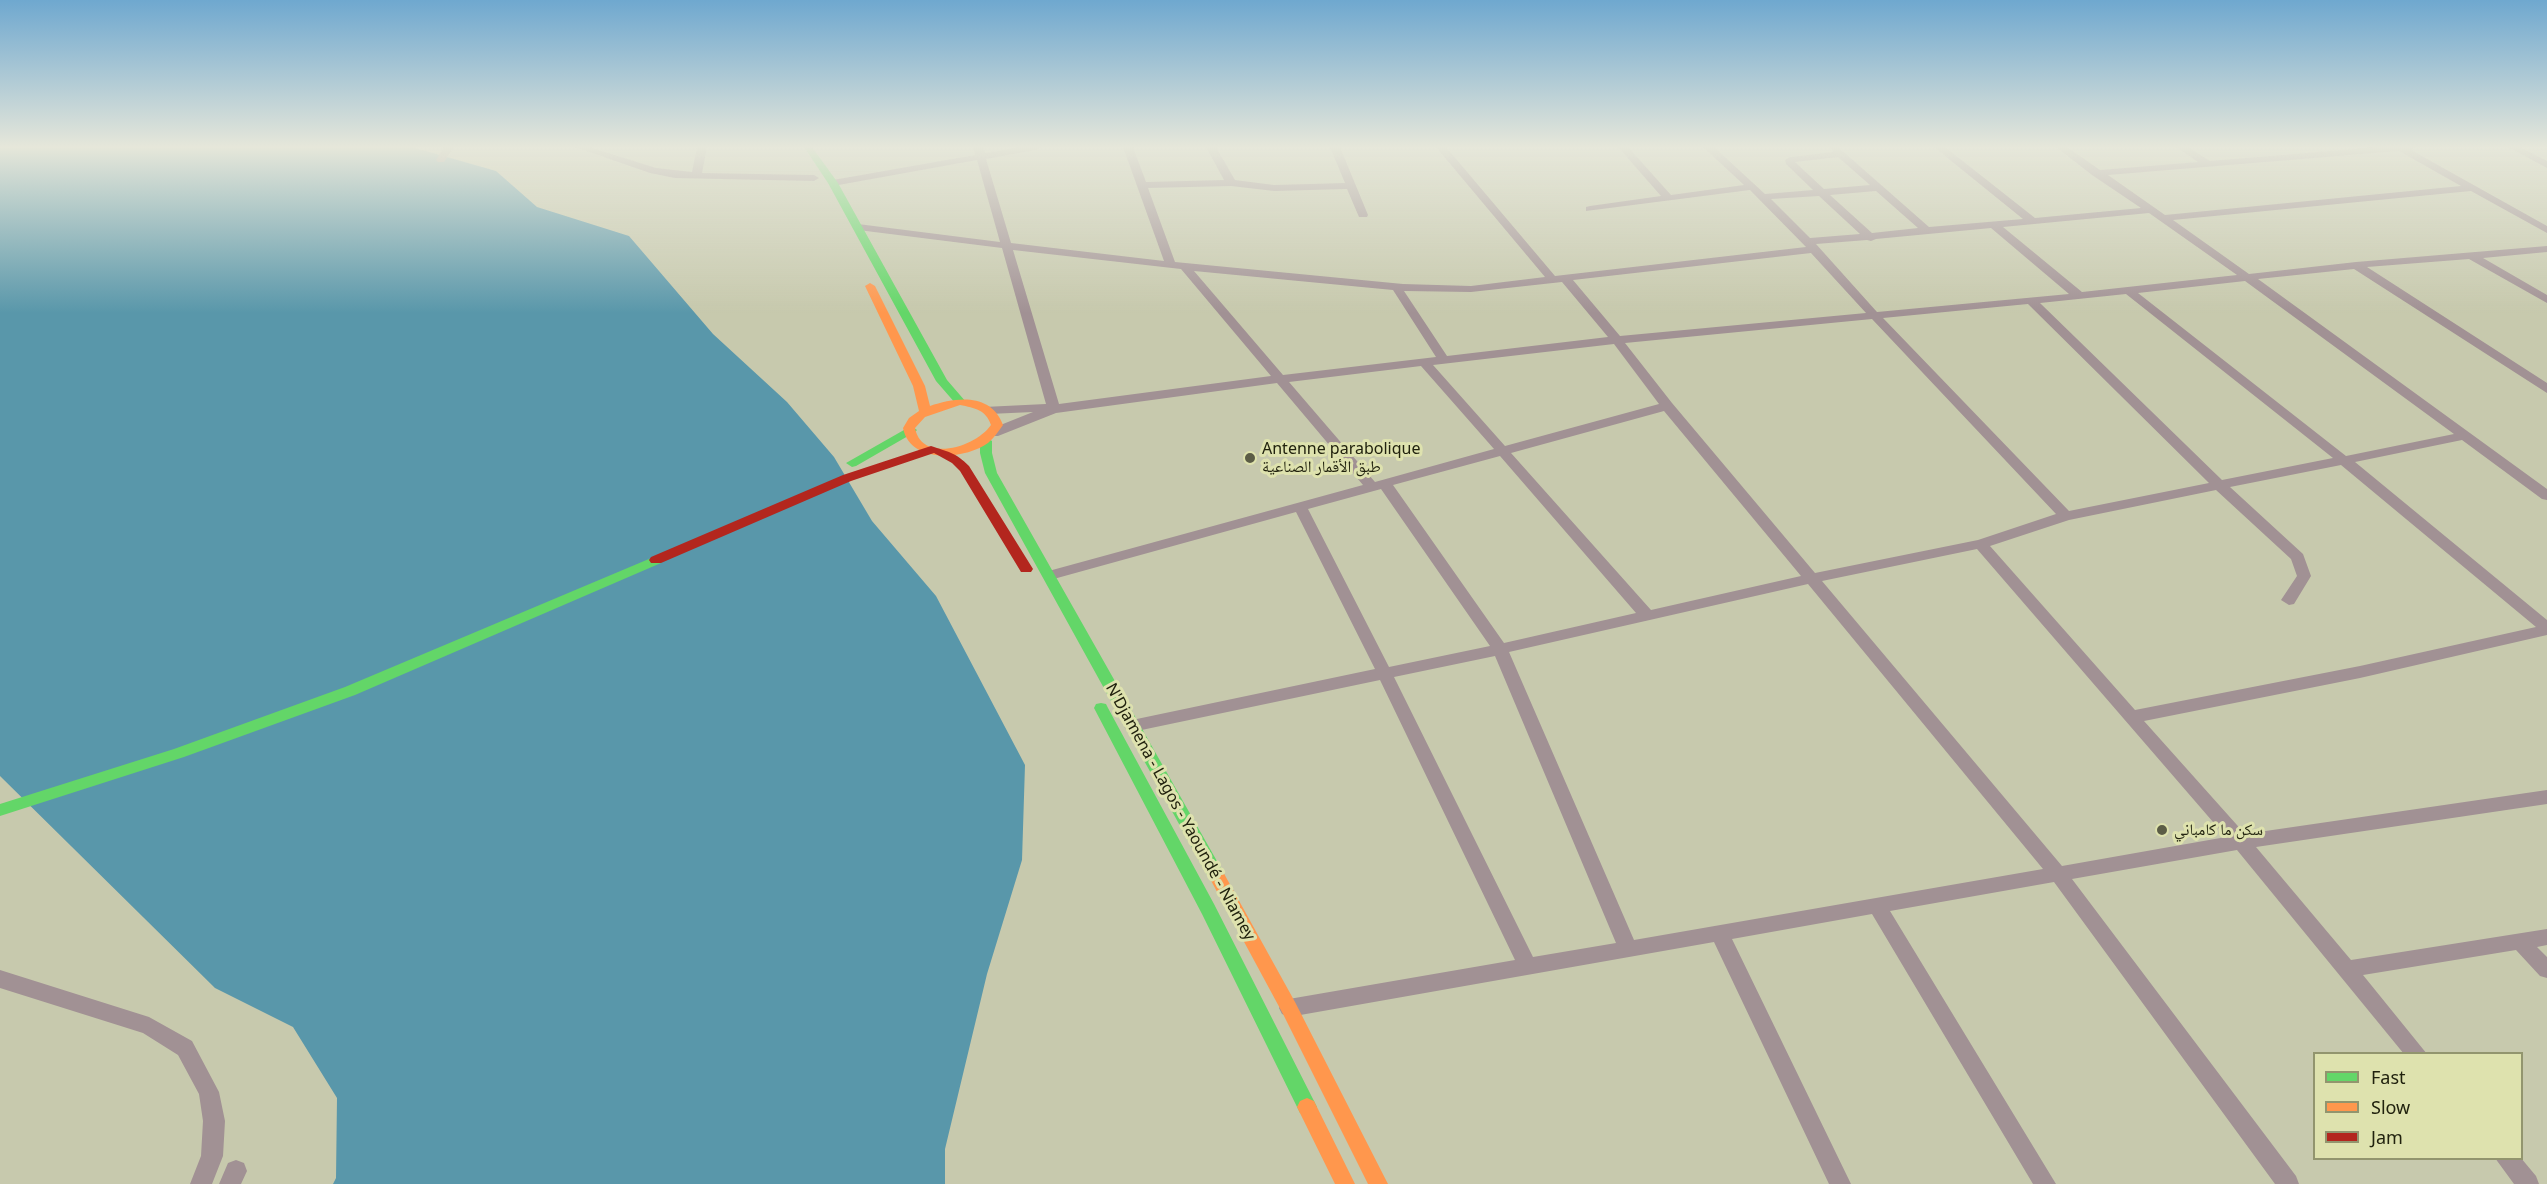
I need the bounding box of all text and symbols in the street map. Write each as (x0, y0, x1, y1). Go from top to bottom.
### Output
place label: Antenne parabolique طبق الأقمار الصناعية (1262, 439, 1420, 477)
marker: Antenne parabolique طبق الأقمار الصناعية (1243, 451, 1257, 465)
street label: N'Djamena - Lagos - Yaoundé - Niamey (1101, 680, 1259, 944)
place label: سكن ما كامباني (2174, 820, 2263, 840)
marker: سكن ما كامباني (2155, 823, 2169, 837)
legend (2313, 1052, 2523, 1160)
text: Fast (2371, 1065, 2406, 1089)
text: Slow (2371, 1095, 2410, 1119)
text: Jam (2371, 1125, 2403, 1149)

